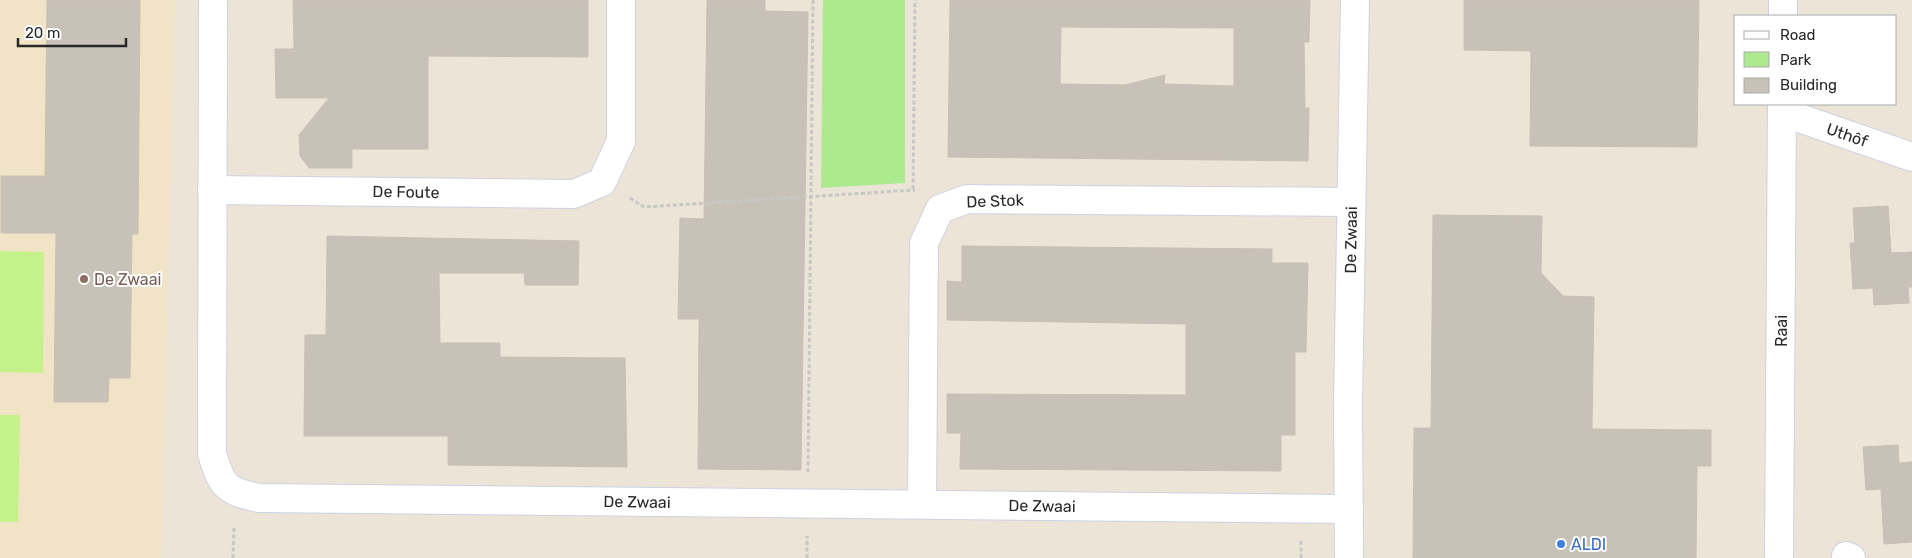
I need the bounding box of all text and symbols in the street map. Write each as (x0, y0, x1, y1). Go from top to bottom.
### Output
scale bar (18, 15, 125, 47)
legend (1734, 15, 1897, 105)
text: 20 m (25, 24, 60, 42)
text: Road (1780, 26, 1816, 44)
text: Park (1780, 51, 1811, 69)
text: Building (1780, 76, 1837, 94)
street label: Uthôf (1824, 119, 1871, 151)
street label: De Foute (372, 182, 440, 202)
street label: De Stok (966, 190, 1025, 211)
street label: De Zwaai (1341, 206, 1361, 274)
place label: De Zwaai (94, 270, 161, 289)
marker: De Zwaai (78, 273, 90, 285)
street label: Raai (1772, 315, 1791, 347)
street label: De Zwaai (603, 492, 671, 512)
street label: De Zwaai (1008, 496, 1076, 516)
place label: ALDI (1571, 535, 1606, 554)
marker: ALDI (1555, 538, 1567, 550)

